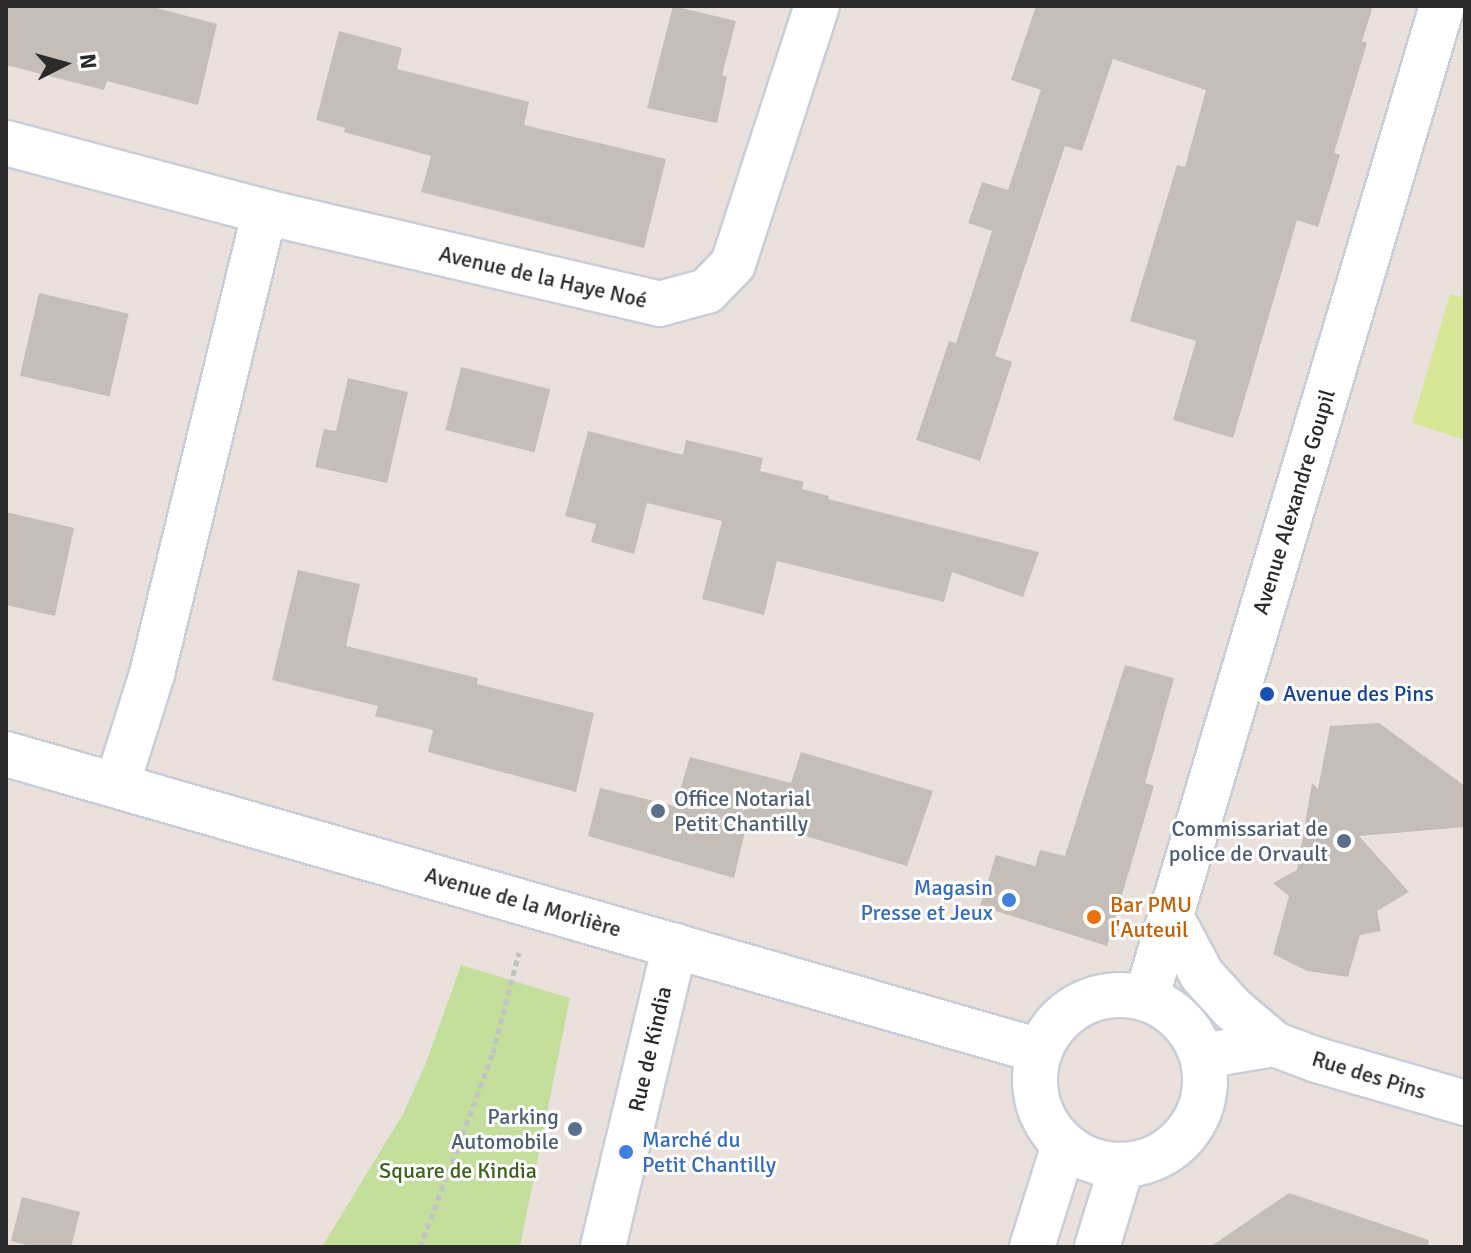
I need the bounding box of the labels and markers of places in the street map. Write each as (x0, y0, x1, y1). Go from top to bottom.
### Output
place label: Avenue des Pins (1283, 681, 1434, 707)
marker: Avenue des Pins (1258, 685, 1276, 703)
place label: Office Notarial Petit Chantilly (674, 785, 811, 836)
marker: Office Notarial Petit Chantilly (649, 802, 667, 820)
place label: Commissariat de police de Orvault (1169, 815, 1328, 866)
marker: Commissariat de police de Orvault (1335, 832, 1353, 850)
place label: Magasin Presse et Jeux (860, 874, 993, 926)
marker: Magasin Presse et Jeux (1000, 891, 1018, 909)
place label: Bar PMU l'Auteuil (1110, 891, 1192, 942)
marker: Bar PMU l'Auteuil (1085, 908, 1103, 926)
place label: Parking Automobile (451, 1103, 559, 1154)
marker: Parking Automobile (566, 1120, 584, 1138)
place label: Marché du Petit Chantilly (642, 1126, 776, 1178)
marker: Marché du Petit Chantilly (617, 1143, 635, 1161)

